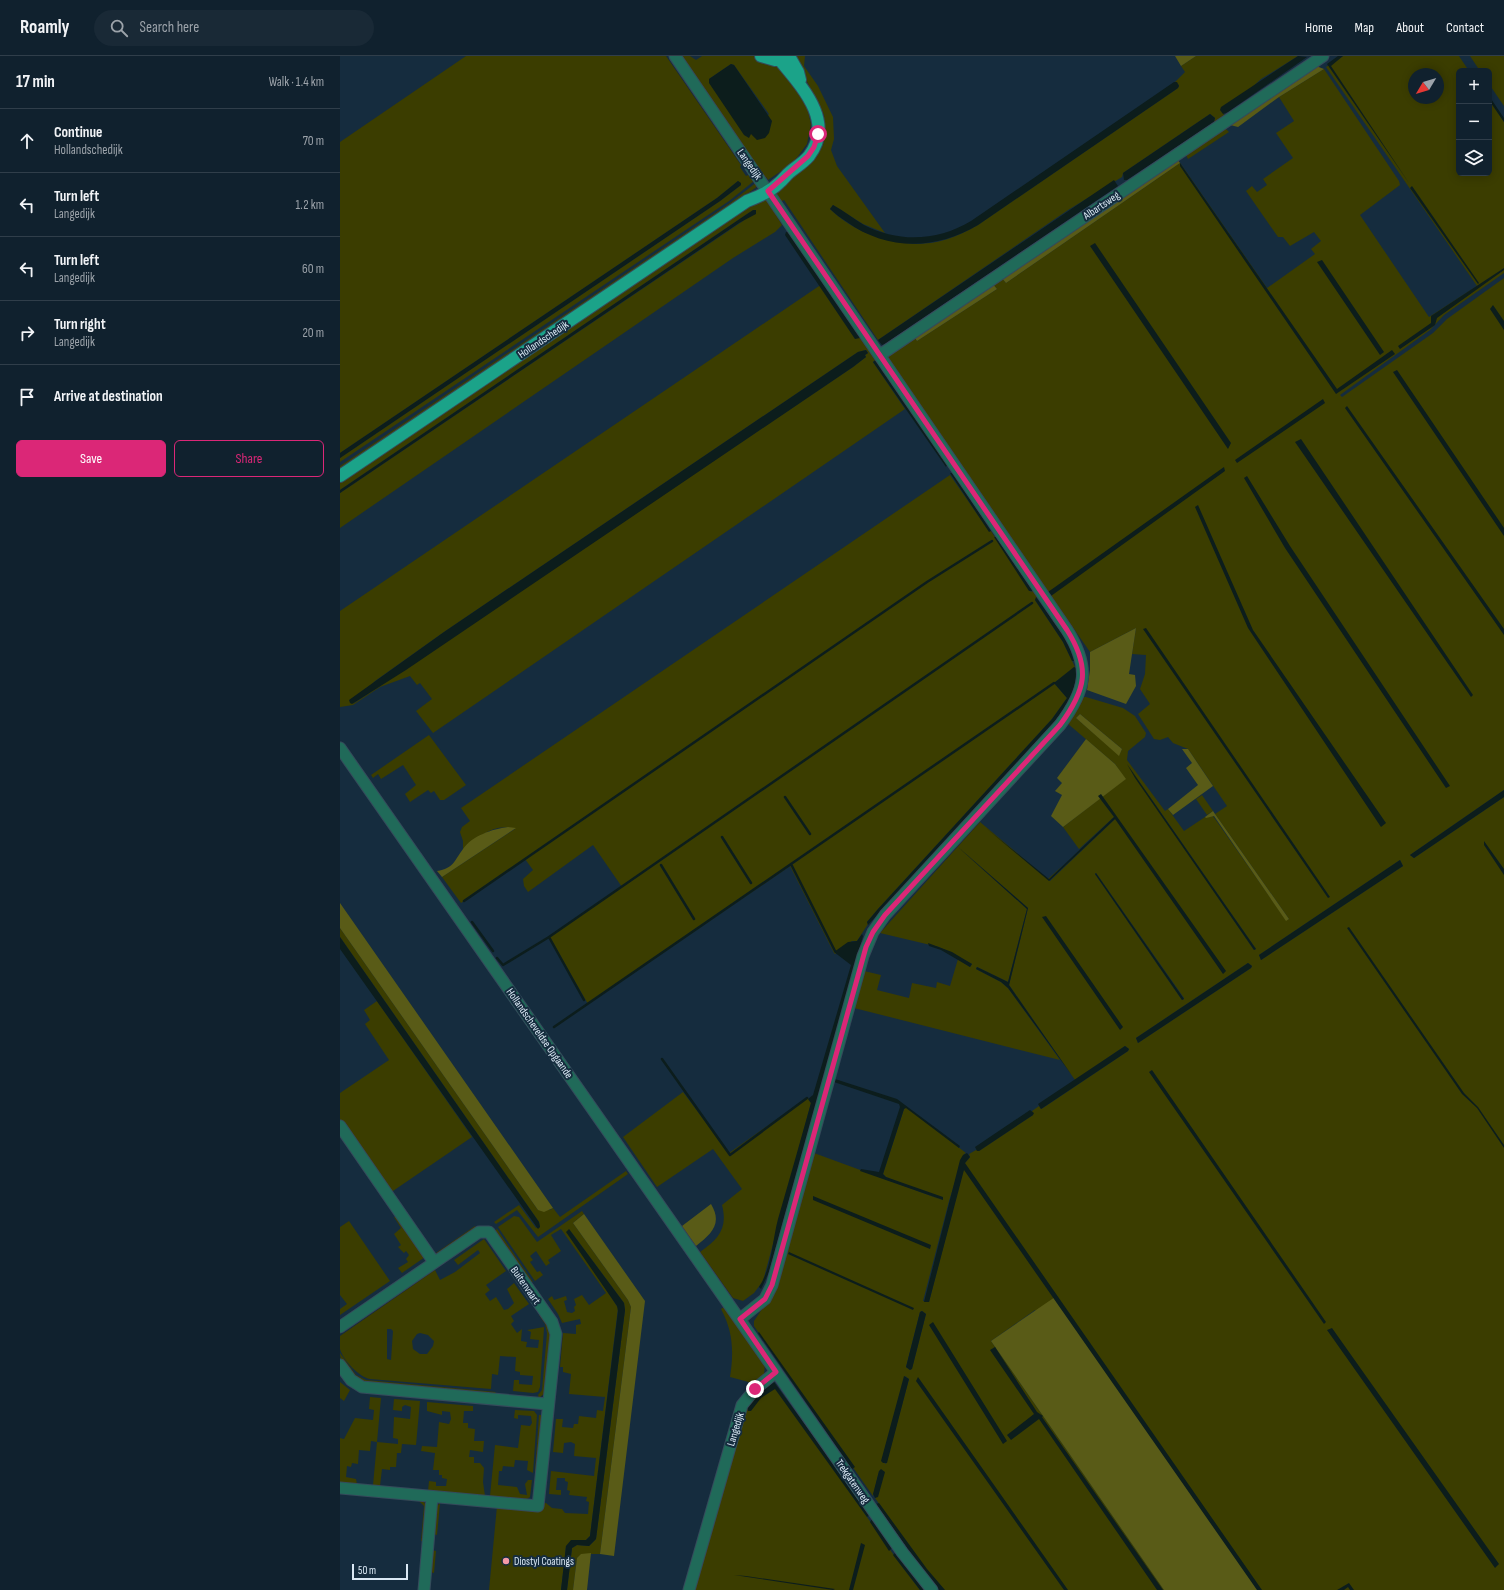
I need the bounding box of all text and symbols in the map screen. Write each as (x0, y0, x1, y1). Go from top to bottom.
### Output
search box (94, 10, 374, 46)
text: Roamly (20, 16, 70, 39)
icon: search (108, 17, 130, 39)
text: Search here (140, 18, 199, 37)
text: Home (1305, 19, 1333, 36)
text: Map (1355, 19, 1374, 36)
text: About (1396, 19, 1424, 36)
text: Contact (1446, 19, 1484, 36)
north arrow (1408, 68, 1444, 104)
map controls (1456, 68, 1492, 176)
button: + (1456, 68, 1492, 104)
text: 17 min (16, 72, 55, 92)
text: Walk · 1.4 km (269, 74, 324, 90)
button: − (1456, 104, 1492, 140)
text: Continue (54, 123, 103, 142)
route start (809, 125, 827, 143)
icon: ahead (16, 130, 38, 152)
text: 70 m (303, 133, 324, 149)
button: layers (1456, 140, 1492, 176)
text: Hollandschedijk (54, 142, 123, 158)
street label: Langedijk (734, 146, 765, 183)
text: Turn left (54, 187, 99, 206)
street label: Albartsweg (1080, 188, 1122, 223)
icon: left (16, 194, 38, 216)
text: 1.2 km (295, 197, 324, 213)
text: Langedijk (54, 206, 95, 222)
text: Turn left (54, 251, 99, 270)
icon: left (16, 258, 38, 280)
text: 60 m (302, 261, 324, 277)
text: Langedijk (54, 270, 95, 286)
text: Turn right (54, 315, 106, 334)
street label: Hollandschedijk (516, 317, 572, 361)
icon: right (16, 322, 38, 344)
text: 20 m (302, 325, 324, 341)
text: Langedijk (54, 334, 95, 350)
icon: arrive (16, 386, 38, 408)
text: Arrive at destination (54, 387, 163, 406)
button: Save (16, 440, 166, 477)
button: Share (174, 440, 324, 477)
street label: Hollandscheveldse Opgaande (504, 986, 576, 1081)
street label: Buitenvaart (508, 1264, 544, 1307)
route end (746, 1380, 764, 1398)
street label: Langedijk (724, 1410, 747, 1448)
street label: Trekgatenweg (833, 1457, 873, 1506)
place label: Diostyl Coatings (514, 1555, 574, 1568)
marker: Diostyl Coatings (501, 1556, 511, 1566)
scale bar (352, 1562, 408, 1581)
text: 50 m (358, 1564, 376, 1577)

